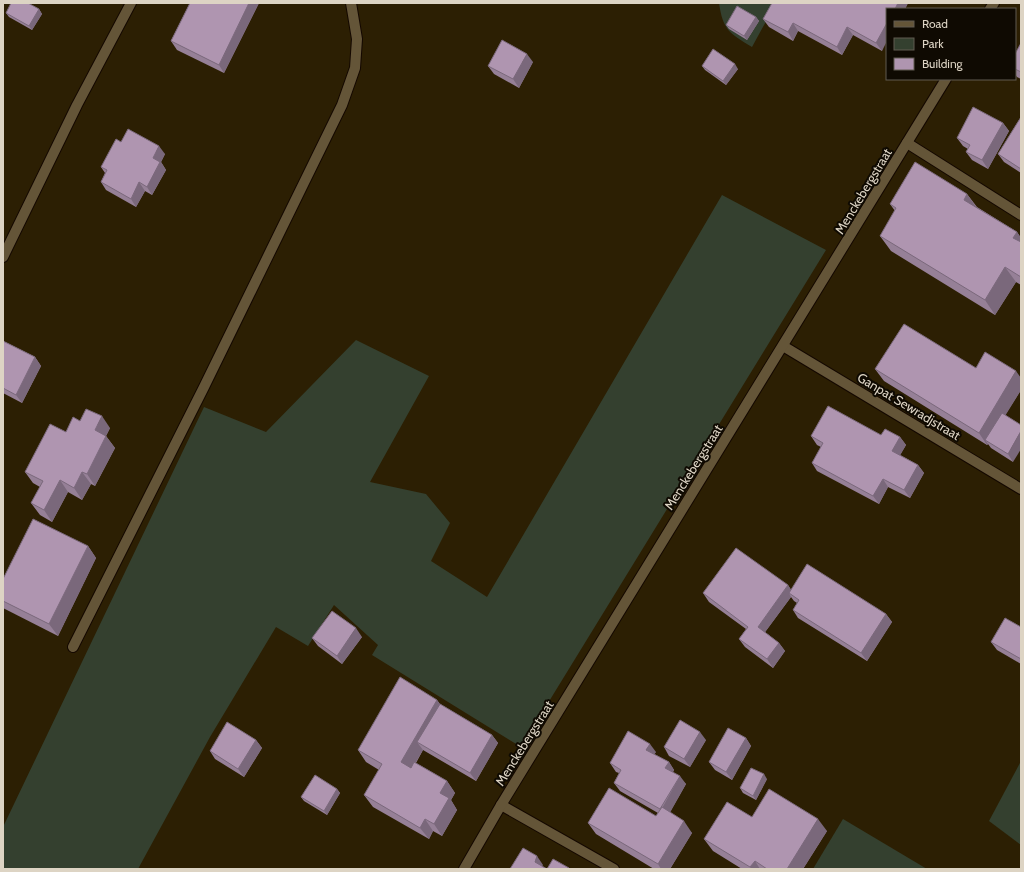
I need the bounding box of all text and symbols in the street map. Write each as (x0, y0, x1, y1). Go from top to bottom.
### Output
legend (886, 8, 1016, 80)
text: Road (922, 16, 948, 31)
text: Park (922, 36, 944, 51)
text: Building (922, 56, 964, 71)
street label: Menckebergstraat (831, 145, 895, 237)
street label: Ganpat Sewradjstraat (854, 369, 964, 444)
street label: Menckebergstraat (660, 421, 726, 513)
street label: Menckebergstraat (491, 697, 557, 789)

